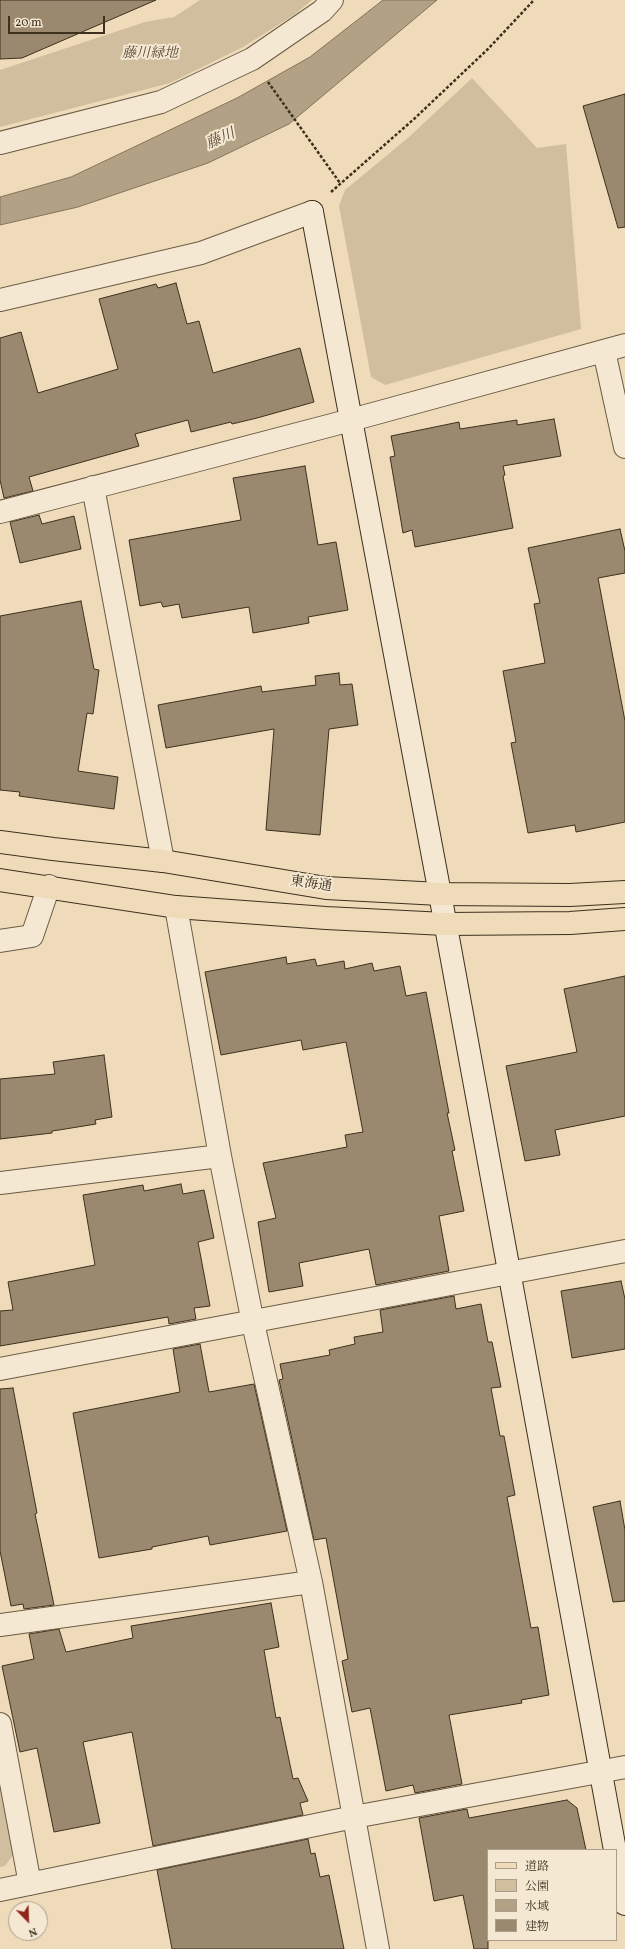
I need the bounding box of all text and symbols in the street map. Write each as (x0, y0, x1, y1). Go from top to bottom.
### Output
scale bar (10, 8, 107, 34)
text: 20 m (15, 15, 42, 31)
park label: 藤川緑地 (122, 46, 178, 62)
water label: 藤川 (204, 126, 238, 154)
street label: 東海通 (289, 874, 333, 896)
legend (487, 1849, 617, 1941)
text: 道路 (525, 1859, 549, 1875)
text: 公園 (525, 1879, 549, 1895)
text: 水域 (525, 1899, 549, 1915)
north arrow (8, 1901, 48, 1941)
text: 建物 (525, 1919, 549, 1935)
text: N (26, 1923, 39, 1940)

